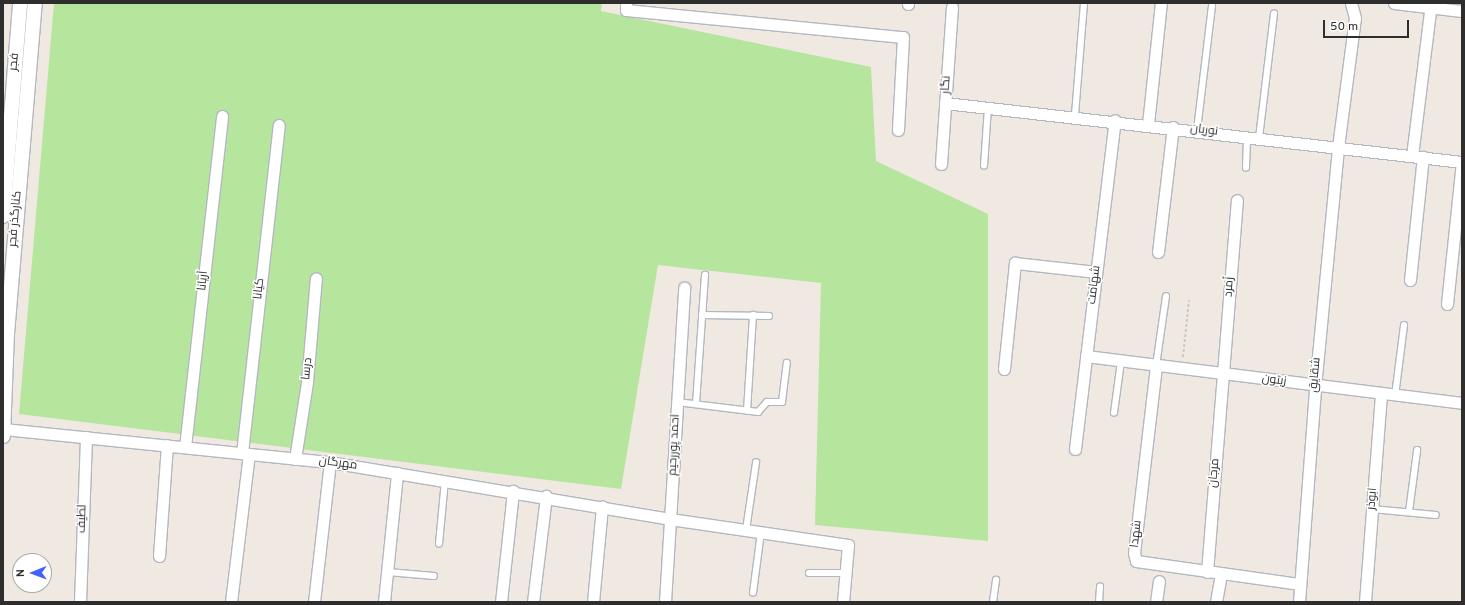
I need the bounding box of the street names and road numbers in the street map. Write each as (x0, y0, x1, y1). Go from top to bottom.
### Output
street label: فجر (7, 52, 23, 72)
street label: نگار (939, 75, 955, 95)
street label: نوریان (1189, 122, 1219, 140)
street label: کنارگذر فجر (6, 190, 26, 248)
street label: شهامت (1085, 265, 1105, 305)
street label: آریانا (196, 270, 212, 292)
street label: زُمرد (1222, 276, 1238, 298)
street label: کیانا (252, 278, 268, 300)
street label: درسا (300, 357, 316, 381)
street label: شقایق (1307, 357, 1325, 393)
street label: زیتون (1261, 372, 1287, 390)
street label: احمد پوررحیم (666, 414, 684, 476)
street label: مهرگان (318, 454, 358, 474)
street label: مرجان (1207, 458, 1223, 488)
street label: ابوذر (1365, 487, 1381, 511)
street label: لطیف (75, 505, 91, 533)
street label: شهدا (1128, 520, 1146, 548)

